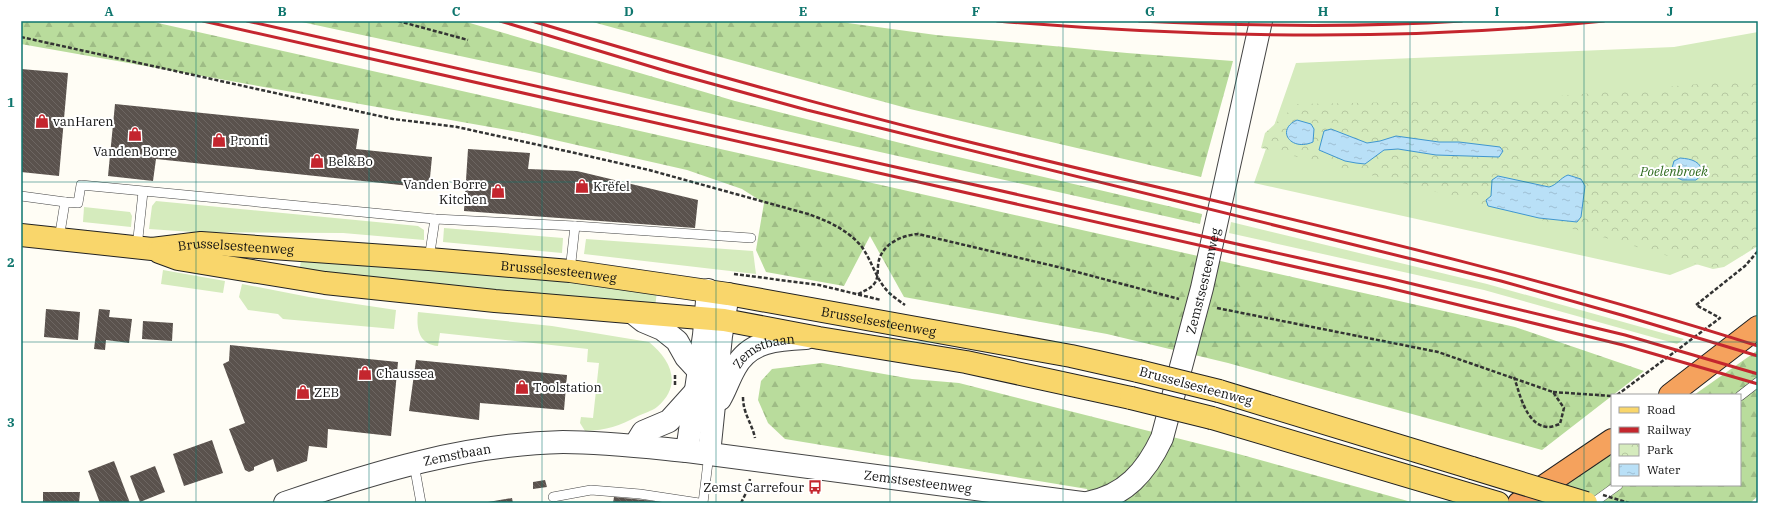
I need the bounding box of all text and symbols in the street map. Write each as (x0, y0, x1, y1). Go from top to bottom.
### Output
text: A (104, 3, 114, 20)
text: B (277, 3, 287, 20)
text: C (452, 3, 461, 20)
text: D (624, 3, 634, 20)
text: E (799, 3, 807, 20)
text: F (972, 3, 980, 20)
text: G (1145, 3, 1155, 20)
text: H (1318, 3, 1329, 20)
text: I (1495, 3, 1500, 20)
text: J (1667, 3, 1674, 20)
text: 1 (7, 94, 15, 111)
shop icon: vanHaren (34, 113, 50, 129)
place label: vanHaren (53, 113, 114, 130)
shop icon: Vanden Borre (127, 126, 143, 142)
shop icon: Pronti (211, 132, 227, 148)
place label: Pronti (230, 132, 268, 149)
place label: Vanden Borre (93, 143, 177, 160)
shop icon: Bel&Bo (309, 153, 325, 169)
place label: Bel&Bo (328, 153, 373, 170)
park label: Poelenbroek (1639, 163, 1708, 180)
place label: Vanden Borre Kitchen (403, 176, 487, 208)
shop icon: Krëfel (574, 178, 590, 194)
place label: Krëfel (593, 178, 630, 195)
shop icon: Vanden Borre Kitchen (490, 183, 506, 199)
street label: Zemstsesteenweg (1182, 226, 1224, 336)
street label: Brusselsesteenweg (177, 234, 295, 258)
text: 2 (7, 254, 15, 271)
street label: Brusselsesteenweg (500, 257, 618, 286)
street label: Brusselsesteenweg (820, 302, 938, 340)
street label: Zemstbaan (728, 330, 795, 371)
street label: Brusselsesteenweg (1137, 363, 1255, 409)
shop icon: Chaussea (357, 365, 373, 381)
place label: Chaussea (376, 365, 434, 382)
shop icon: Toolstation (514, 379, 530, 395)
place label: Toolstation (533, 379, 602, 396)
shop icon: ZEB (295, 384, 311, 400)
place label: ZEB (314, 384, 339, 401)
legend (1611, 394, 1741, 486)
text: Road (1647, 402, 1676, 417)
text: 3 (7, 414, 15, 431)
text: Railway (1647, 422, 1692, 437)
street label: Zemstbaan (421, 440, 492, 470)
text: Park (1647, 442, 1673, 457)
text: Water (1647, 462, 1681, 477)
street label: Zemstsesteenweg (863, 466, 973, 497)
place label: Zemst Carrefour (703, 479, 804, 496)
bus stop icon: Zemst Carrefour (807, 479, 823, 495)

